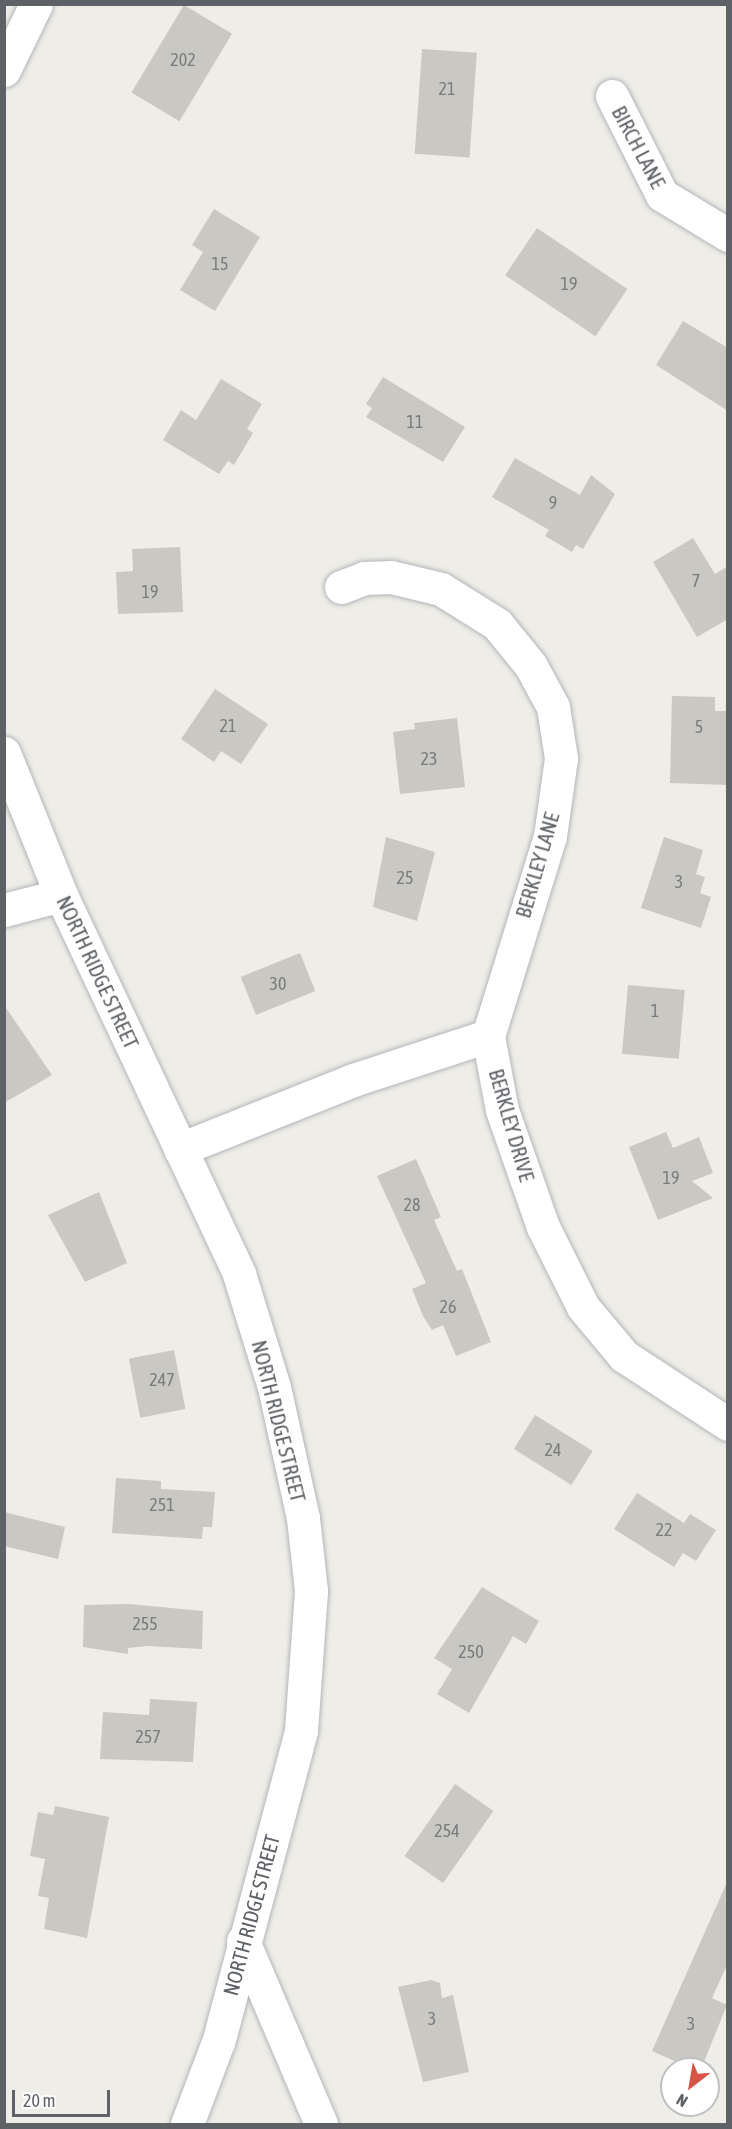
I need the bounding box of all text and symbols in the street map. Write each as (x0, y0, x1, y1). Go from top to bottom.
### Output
house number: 202 (170, 49, 196, 71)
house number: 21 (439, 78, 455, 100)
street label: BIRCH LANE (607, 101, 671, 193)
house number: 15 (212, 253, 228, 275)
house number: 19 (561, 273, 577, 295)
house number: 11 (407, 411, 423, 433)
house number: 9 (549, 492, 557, 514)
house number: 7 (692, 570, 700, 592)
house number: 19 (142, 581, 158, 603)
house number: 21 (220, 715, 236, 737)
house number: 5 (695, 716, 703, 738)
house number: 23 (421, 748, 437, 770)
street label: BERKLEY LANE (510, 809, 564, 921)
house number: 25 (397, 867, 413, 889)
house number: 3 (675, 871, 683, 893)
street label: NORTH RIDGE STREET (52, 892, 144, 1052)
house number: 30 (270, 973, 286, 995)
house number: 1 (651, 1000, 659, 1022)
street label: BERKLEY DRIVE (484, 1066, 540, 1184)
house number: 19 (663, 1167, 679, 1189)
house number: 28 (404, 1194, 420, 1216)
house number: 26 (440, 1296, 456, 1318)
street label: NORTH RIDGE STREET (247, 1338, 311, 1504)
house number: 247 (149, 1369, 175, 1391)
house number: 24 (545, 1439, 561, 1461)
house number: 251 (149, 1494, 175, 1516)
house number: 22 (656, 1519, 672, 1541)
house number: 255 (132, 1613, 158, 1635)
house number: 250 (458, 1641, 484, 1663)
house number: 257 (135, 1726, 161, 1748)
house number: 254 (434, 1820, 460, 1842)
street label: NORTH RIDGE STREET (217, 1832, 285, 1998)
house number: 3 (428, 2008, 436, 2030)
house number: 3 (687, 2013, 695, 2035)
north arrow (660, 2057, 720, 2117)
scale bar (15, 2078, 112, 2116)
text: 20 m (23, 2090, 55, 2111)
text: N (673, 2091, 690, 2111)

